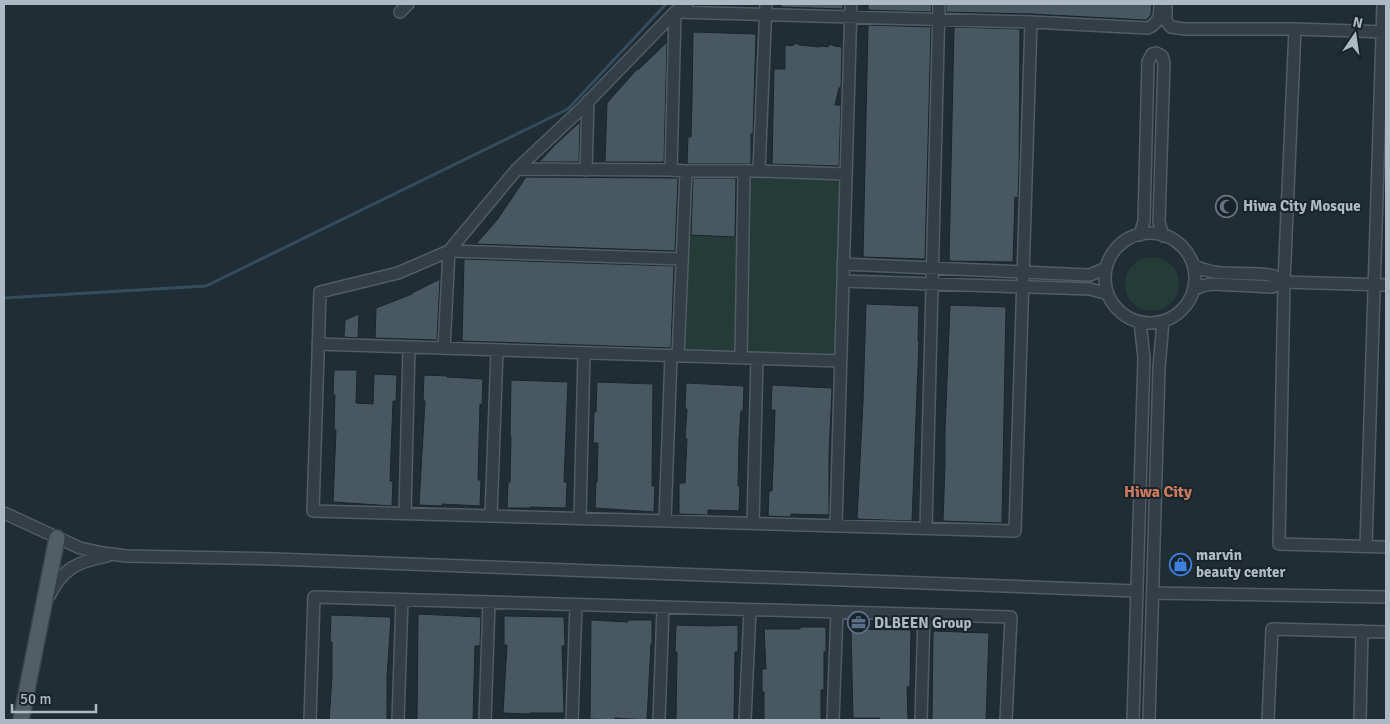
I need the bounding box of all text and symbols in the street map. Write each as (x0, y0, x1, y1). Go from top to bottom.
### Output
north arrow (1330, 10, 1380, 60)
text: N (1351, 13, 1364, 32)
mosque icon: Hiwa City Mosque (1215, 194, 1239, 218)
place label: Hiwa City Mosque (1243, 197, 1361, 215)
district label: Hiwa City (1124, 482, 1192, 502)
place label: marvin beauty center (1196, 546, 1286, 581)
shop icon: marvin beauty center (1168, 552, 1192, 576)
office icon: DLBEEN Group (846, 611, 870, 635)
place label: DLBEEN Group (874, 614, 972, 632)
scale bar (12, 682, 96, 714)
text: 50 m (20, 690, 51, 708)

